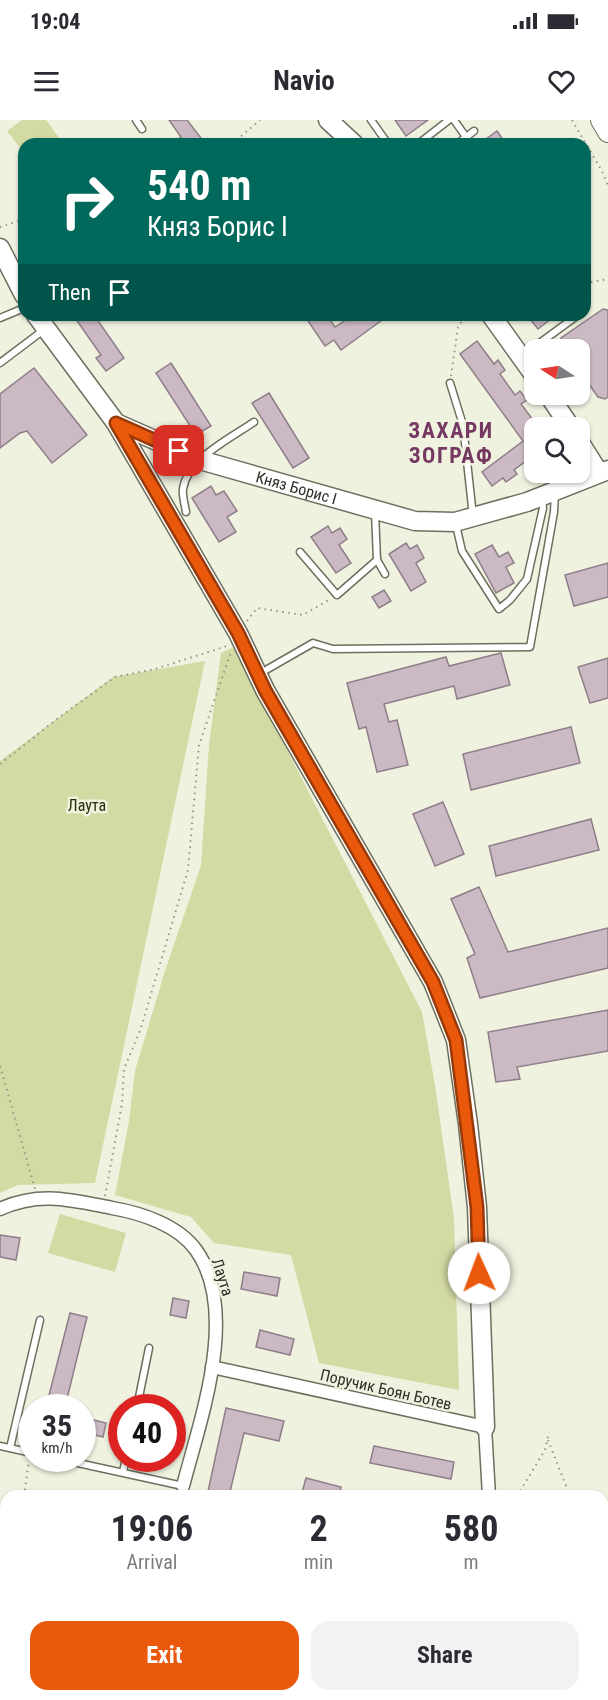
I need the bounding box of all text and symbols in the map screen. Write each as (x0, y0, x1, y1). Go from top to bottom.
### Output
text: 19:04 (30, 9, 81, 34)
icon: menu (30, 65, 63, 98)
text: Navio (273, 65, 335, 97)
icon: heart (545, 65, 578, 98)
text: 540 m (147, 161, 252, 210)
icon: right (48, 162, 126, 240)
text: Княз Борис I (147, 211, 288, 243)
icon: arrive (103, 276, 136, 309)
text: Then (48, 280, 91, 305)
north arrow (524, 339, 590, 405)
map controls (524, 339, 590, 483)
button: search (524, 417, 590, 483)
district label: ЗАХАРИ ЗОГРАФ (408, 418, 494, 468)
pin (153, 425, 204, 476)
icon: arrive (162, 434, 195, 467)
street label: Княз Борис I (254, 467, 339, 508)
park label: Лаута (68, 796, 106, 815)
position arrow (447, 1241, 511, 1305)
street label: Лаута (208, 1256, 237, 1298)
street label: Поручик Боян Ботев (318, 1365, 453, 1414)
speed limit sign: 40 (108, 1394, 186, 1472)
text: 35 (42, 1408, 72, 1443)
text: km/h (42, 1439, 72, 1457)
text: 19:06 (111, 1508, 193, 1550)
text: 2 (309, 1508, 328, 1550)
text: 580 (444, 1508, 498, 1550)
text: Arrival (126, 1550, 177, 1574)
text: min (304, 1550, 333, 1574)
text: m (464, 1550, 479, 1574)
button: Exit (30, 1621, 299, 1690)
button: Share (311, 1621, 579, 1690)

